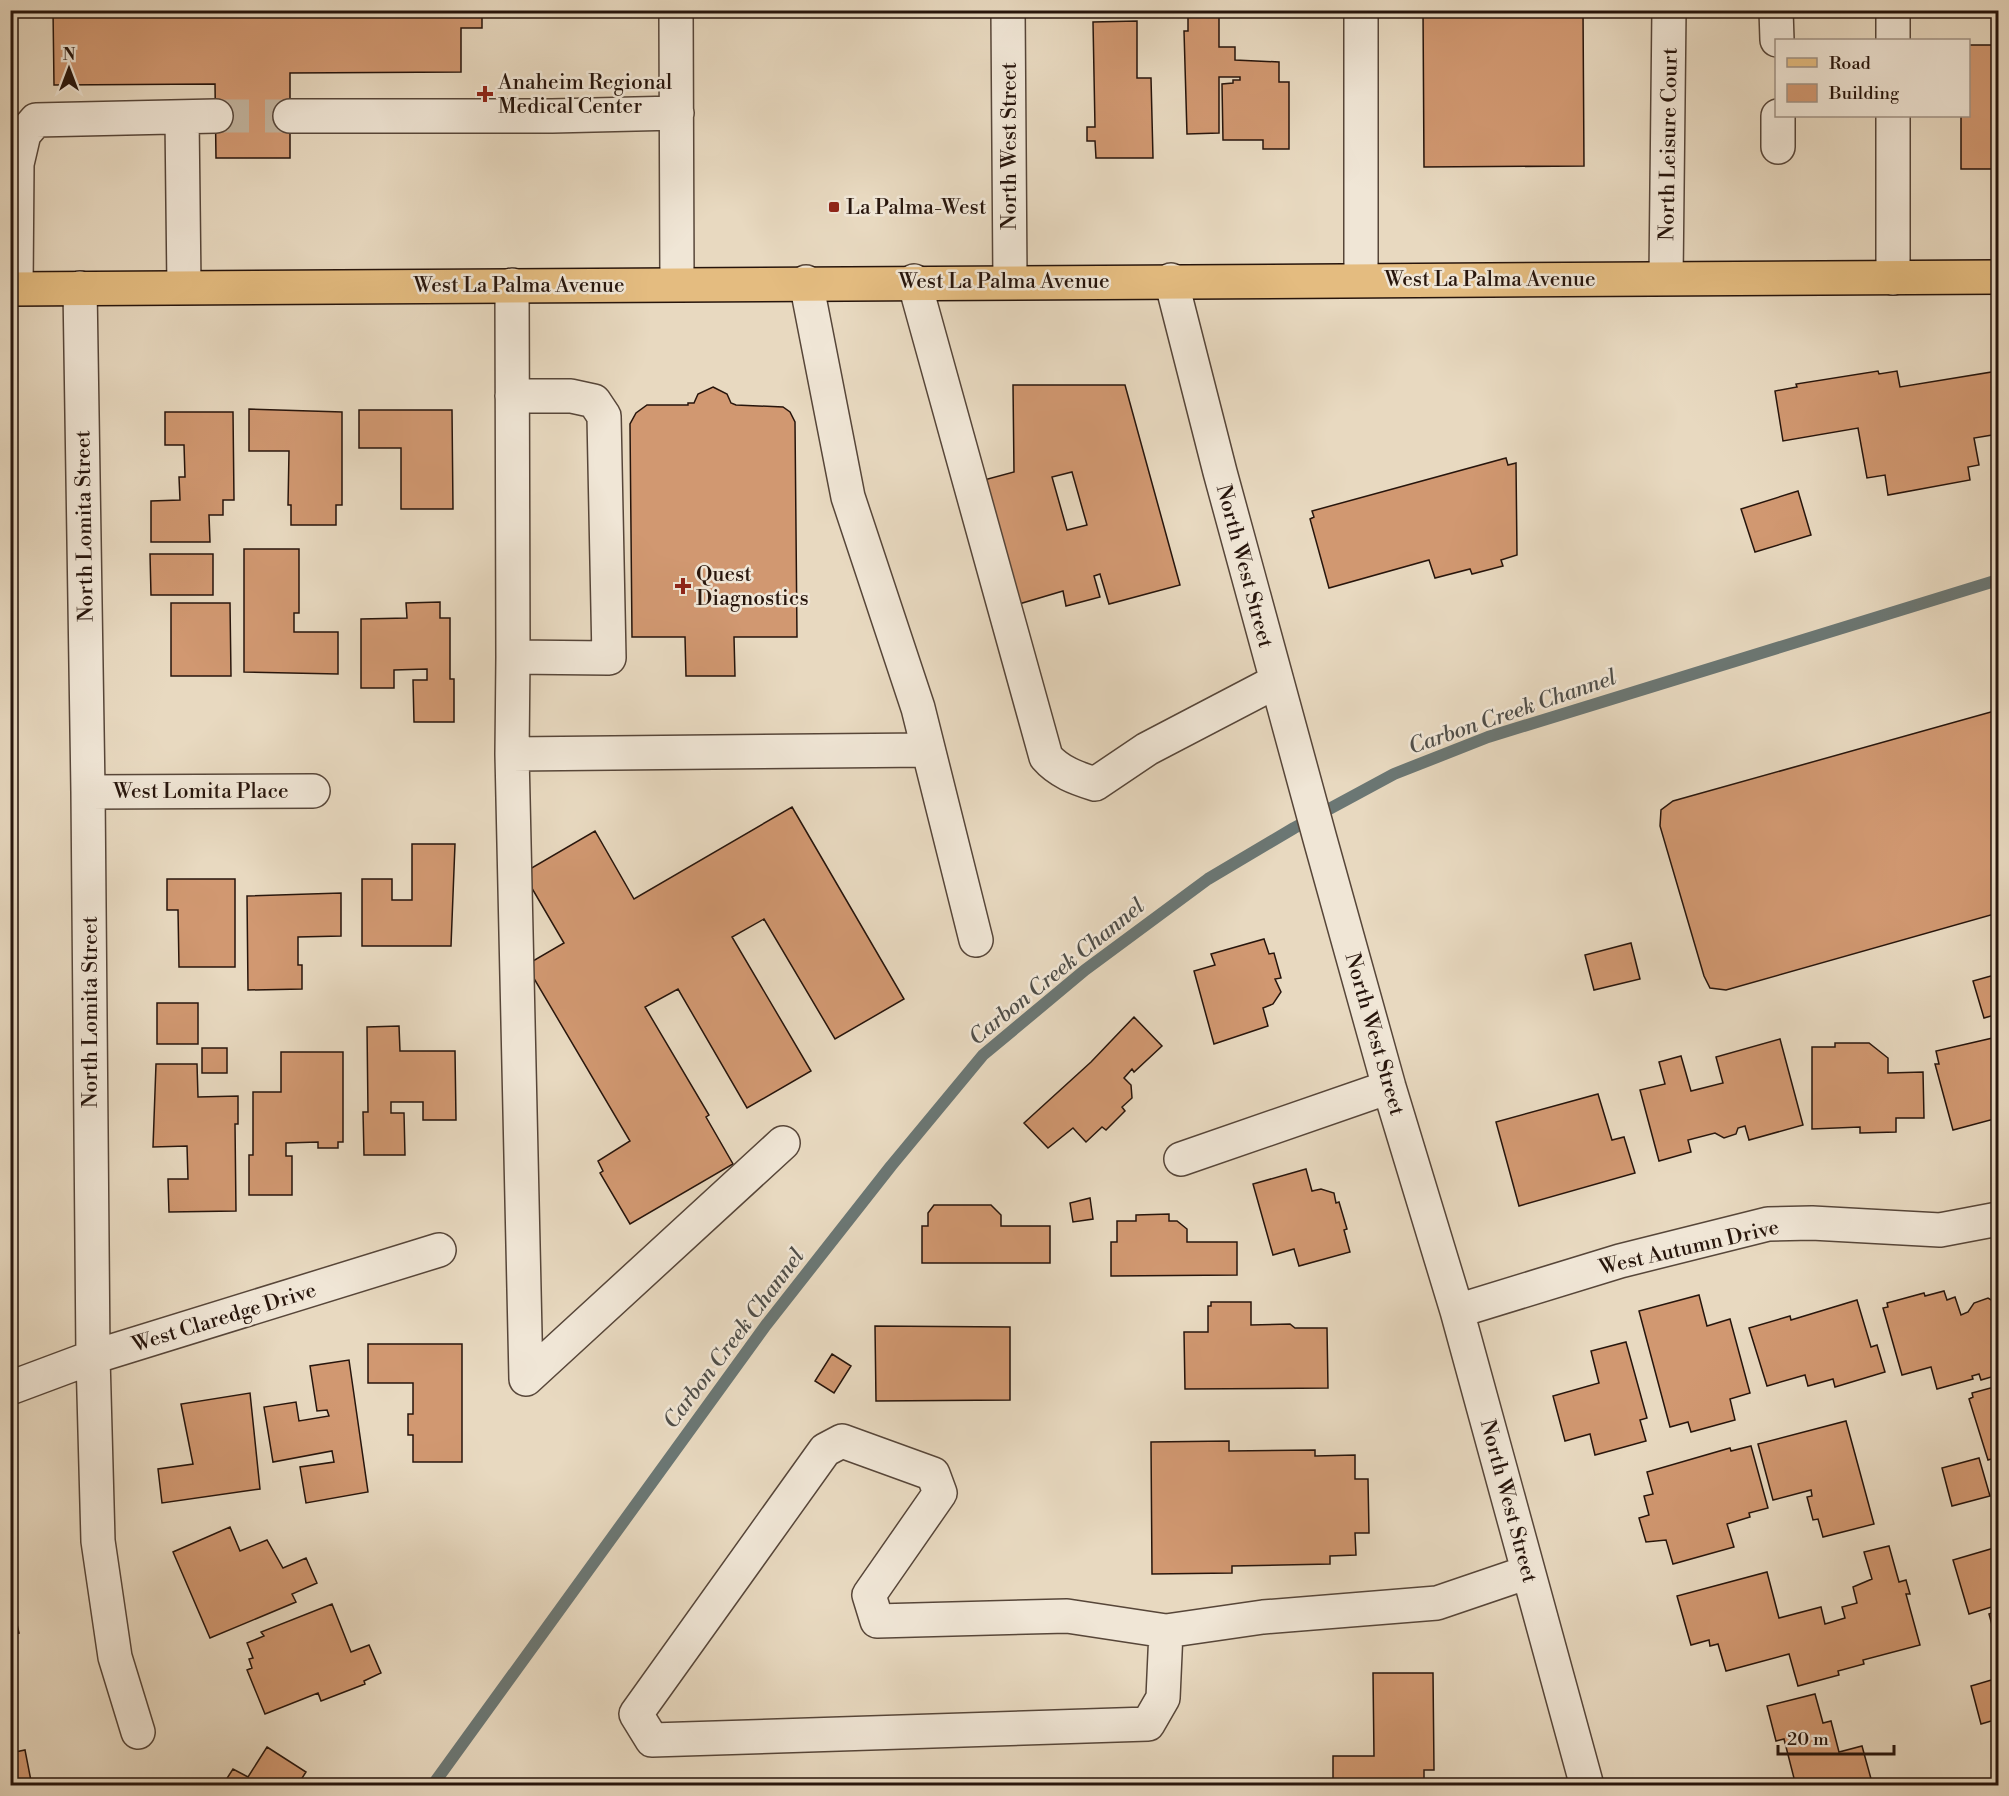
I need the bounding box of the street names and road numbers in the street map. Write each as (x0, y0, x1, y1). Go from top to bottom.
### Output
street label: North Leisure Court (1654, 47, 1684, 241)
street label: North West Street (997, 62, 1023, 230)
street label: West La Palma Avenue (1384, 267, 1595, 293)
street label: West La Palma Avenue (898, 269, 1109, 295)
street label: West La Palma Avenue (413, 273, 624, 299)
street label: North Lomita Street (70, 429, 100, 622)
street label: North West Street (1210, 482, 1278, 651)
street label: West Lomita Place (112, 779, 289, 805)
street label: North Lomita Street (78, 915, 104, 1108)
street label: North West Street (1338, 950, 1410, 1119)
street label: West Autumn Drive (1596, 1215, 1782, 1282)
street label: West Claredge Drive (128, 1278, 320, 1359)
street label: North West Street (1474, 1417, 1542, 1586)

